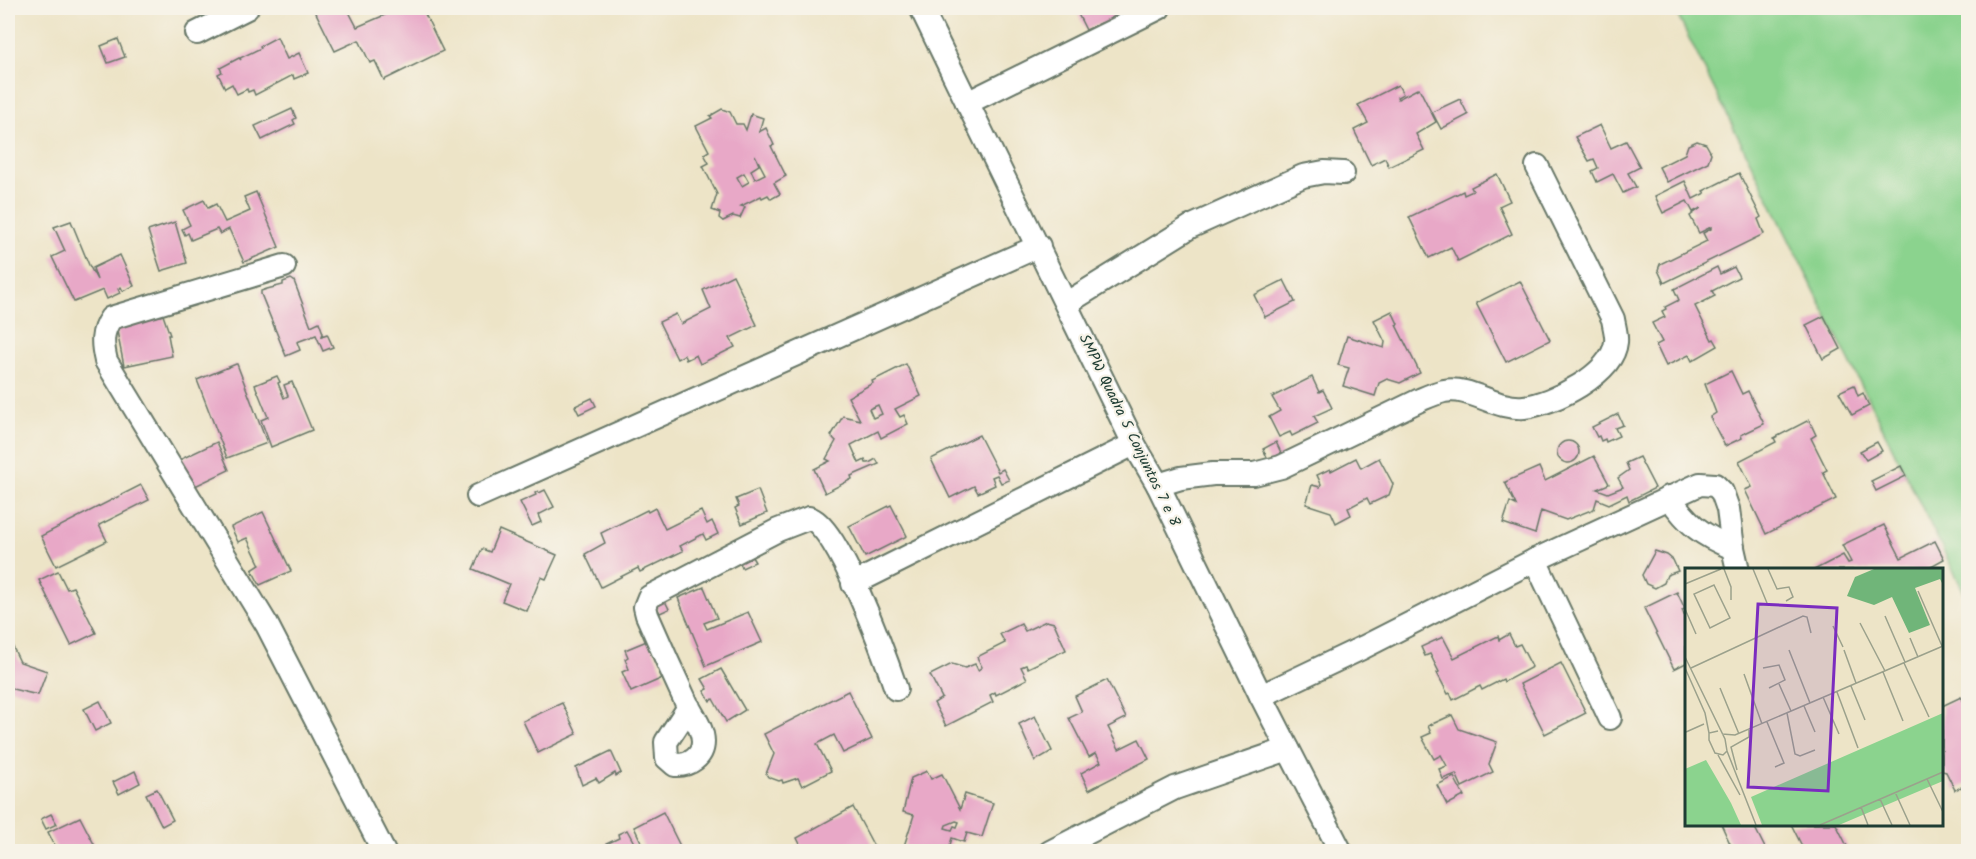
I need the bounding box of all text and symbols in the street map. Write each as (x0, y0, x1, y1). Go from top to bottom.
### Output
street label: SMPW Quadra 5 Conjuntos 7 e 8 (1072, 330, 1187, 532)
inset map (1685, 568, 1943, 826)

